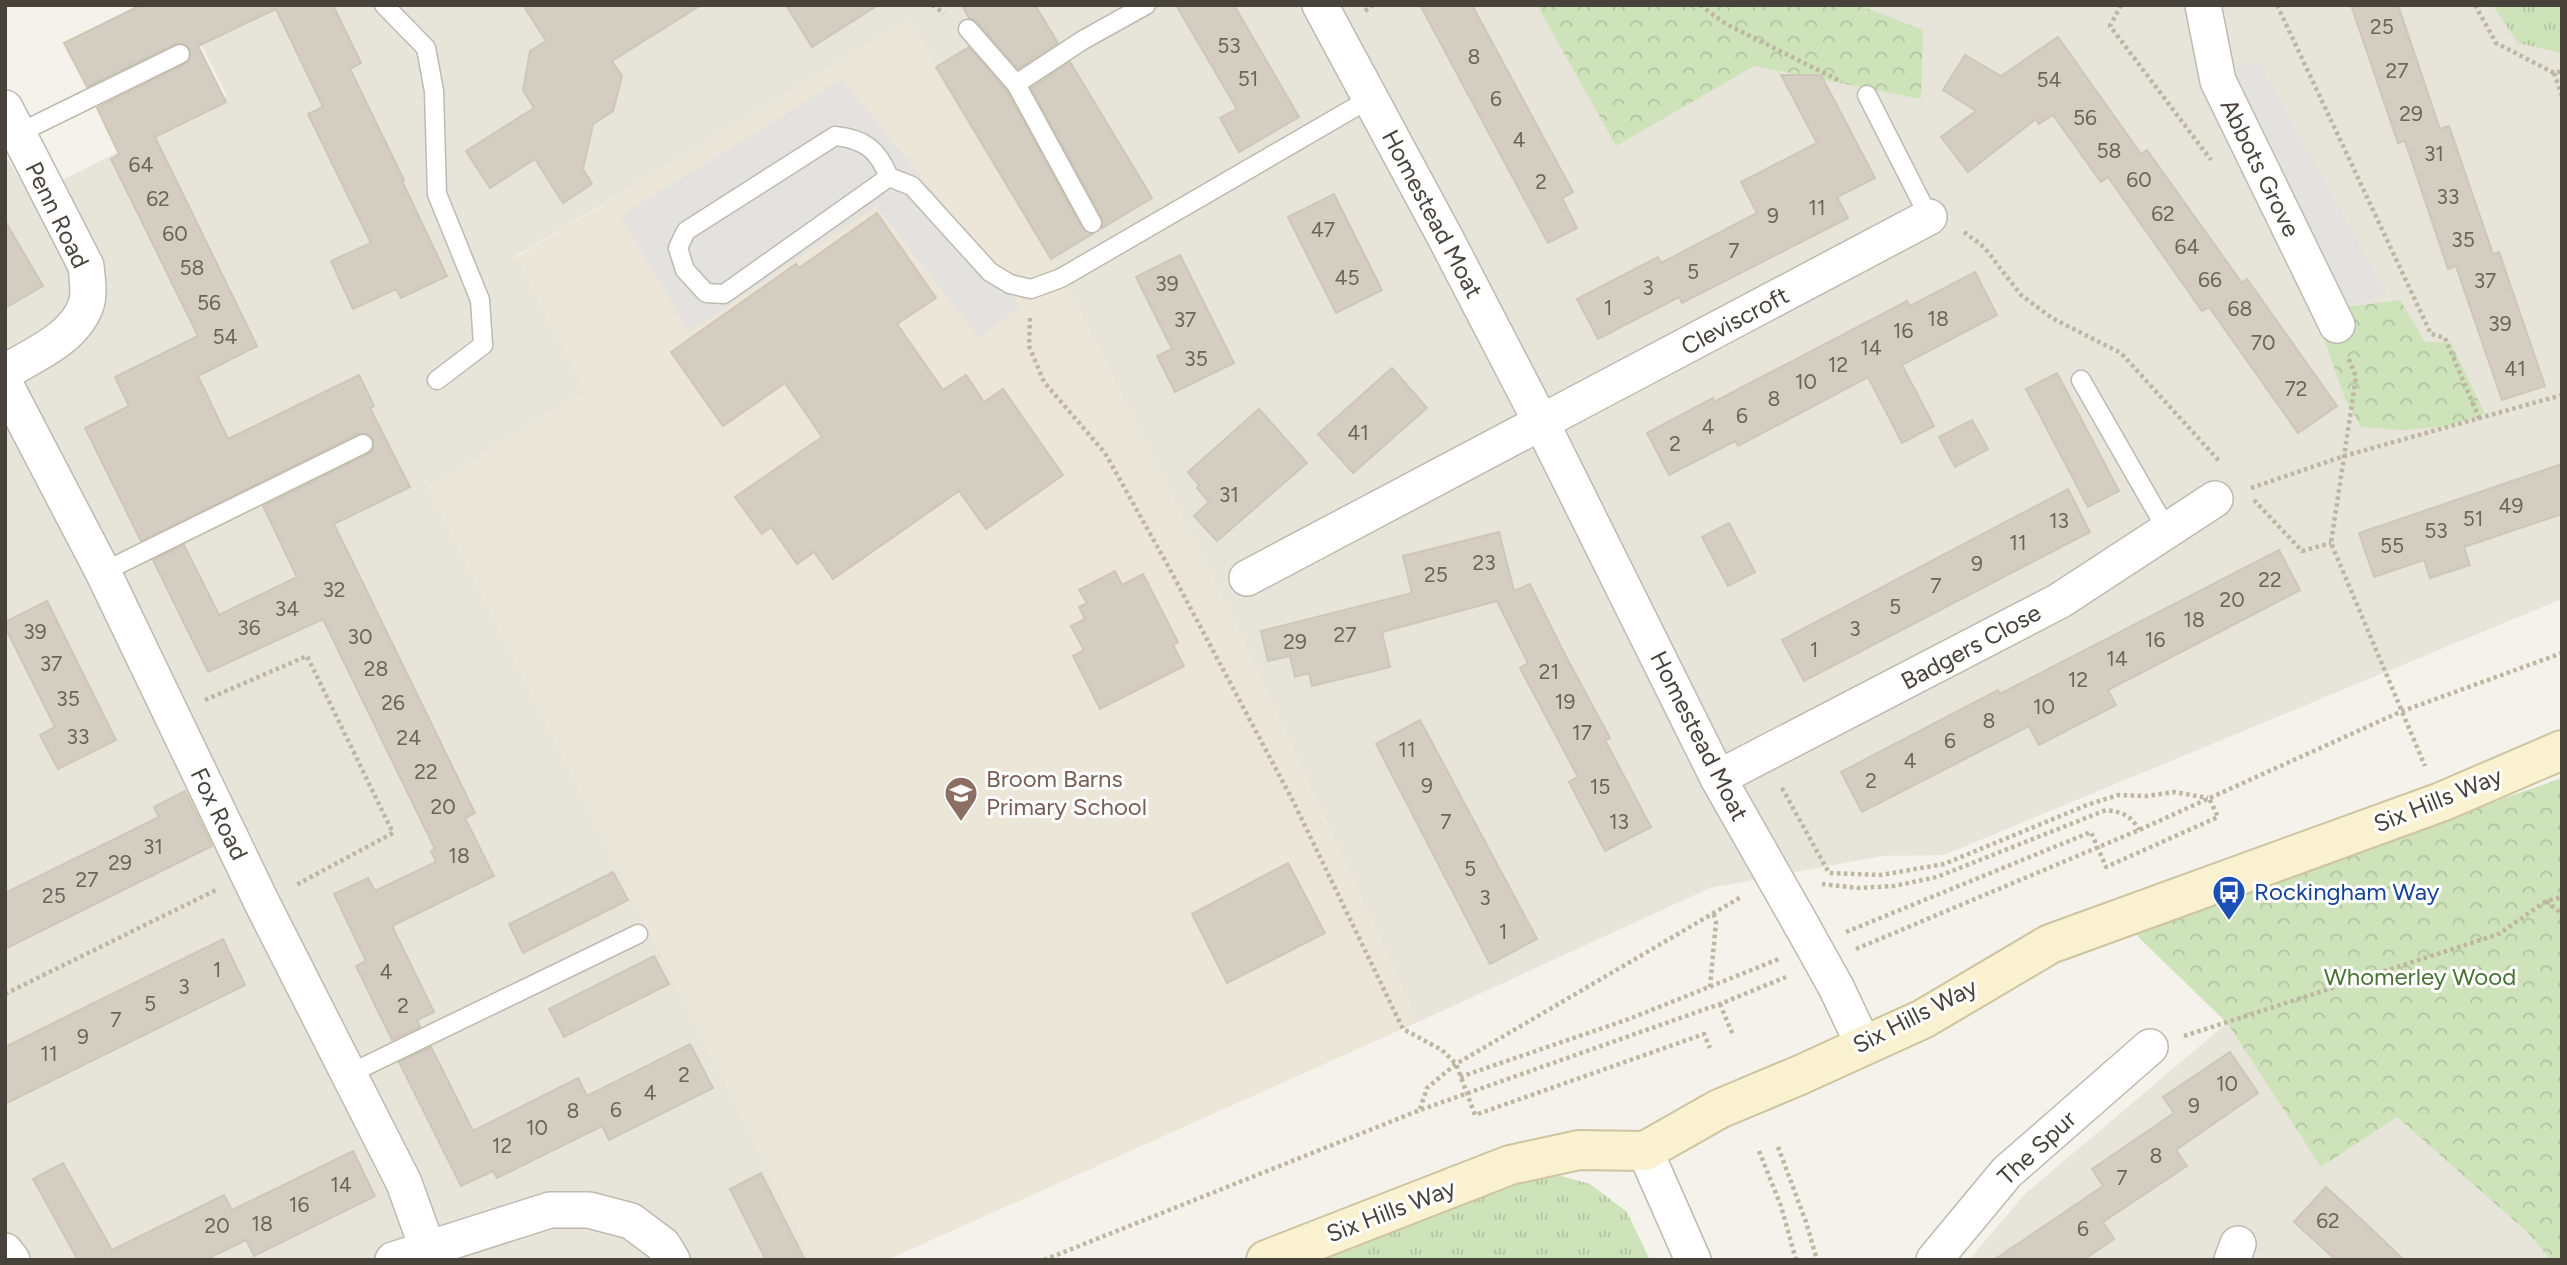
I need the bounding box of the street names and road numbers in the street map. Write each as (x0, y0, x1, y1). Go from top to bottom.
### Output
street label: Abbots Grove (2215, 94, 2306, 241)
street label: Homestead Moat (1376, 125, 1489, 303)
street label: Penn Road (19, 157, 96, 273)
street label: Cleviscroft (1676, 280, 1793, 361)
street label: Badgers Close (1896, 598, 2046, 696)
street label: Homestead Moat (1644, 646, 1755, 825)
street label: Six Hills Way (2369, 761, 2506, 838)
street label: Fox Road (185, 763, 254, 865)
street label: Six Hills Way (1848, 972, 1982, 1059)
street label: The Spur (1992, 1104, 2082, 1191)
street label: Six Hills Way (1322, 1173, 1460, 1248)

